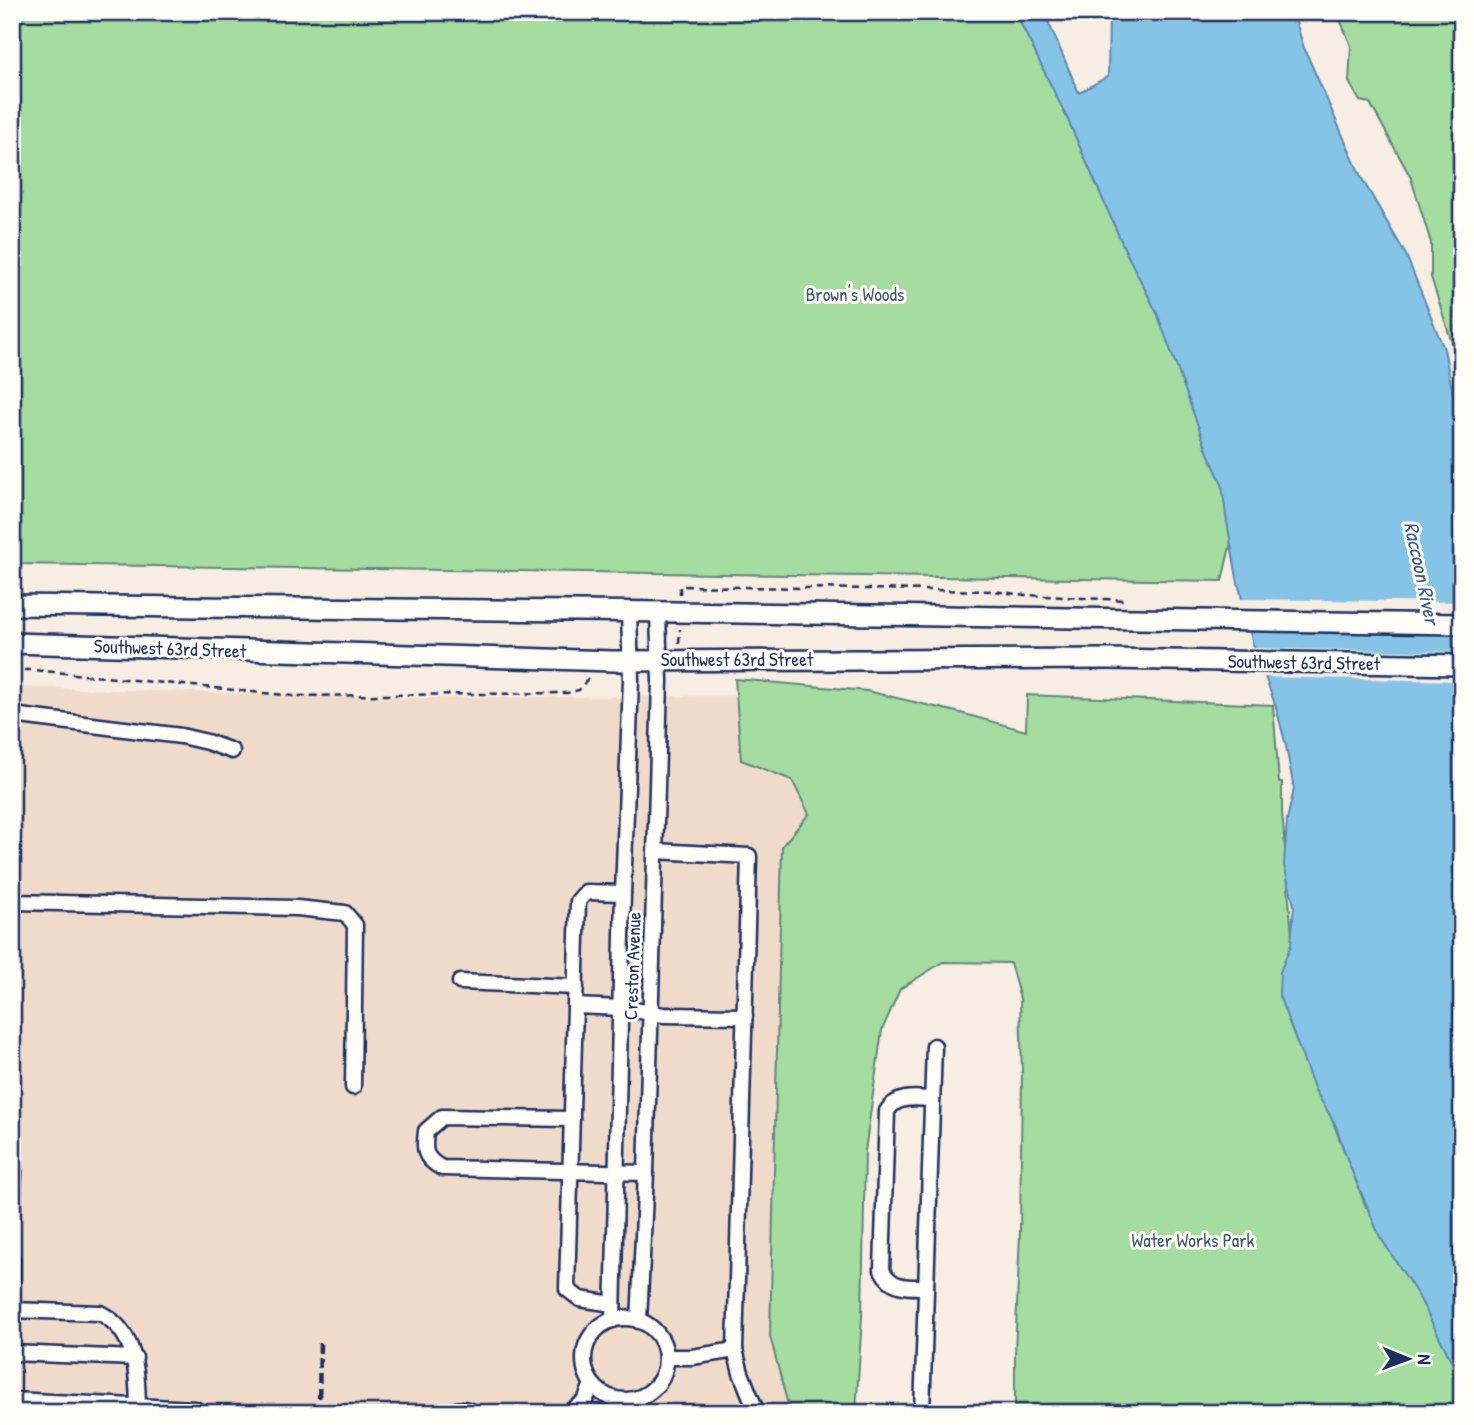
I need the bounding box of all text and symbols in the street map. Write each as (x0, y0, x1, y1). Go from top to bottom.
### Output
park label: Brown's Woods (806, 281, 904, 307)
water label: Raccoon River (1397, 519, 1448, 630)
street label: Southwest 63rd Street (93, 632, 247, 664)
street label: Southwest 63rd Street (661, 646, 814, 672)
street label: Southwest 63rd Street (1228, 648, 1381, 676)
street label: Creston Avenue (617, 911, 647, 1020)
park label: Water Works Park (1132, 1227, 1255, 1253)
north arrow (1372, 1324, 1442, 1394)
text: N (1412, 1354, 1438, 1365)

